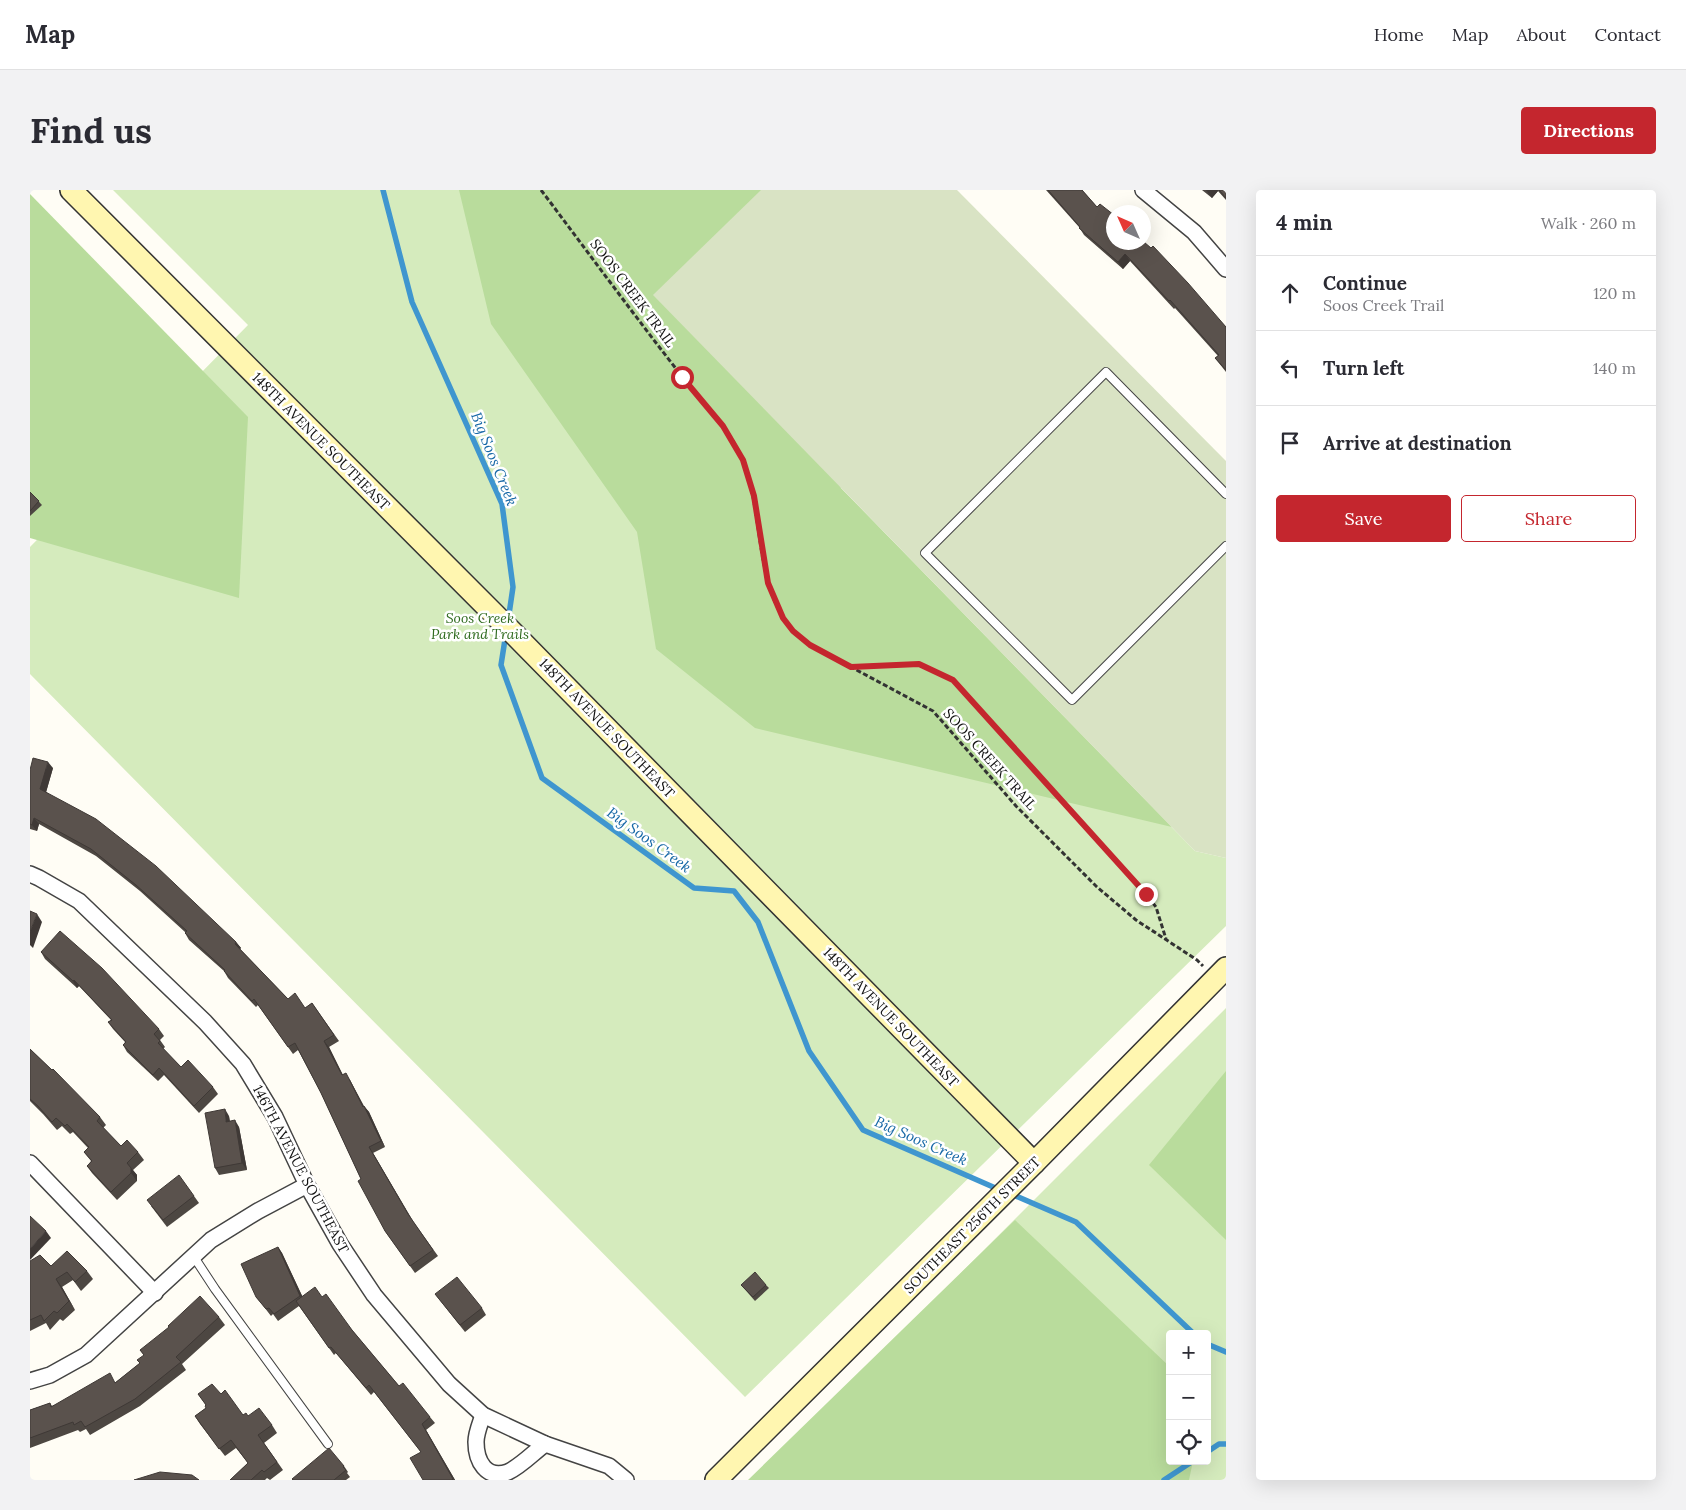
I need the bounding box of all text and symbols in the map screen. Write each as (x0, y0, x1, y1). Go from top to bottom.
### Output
text: Map (25, 19, 75, 50)
text: Home (1374, 23, 1424, 46)
text: Map (1452, 23, 1488, 46)
text: About (1516, 23, 1566, 46)
text: Contact (1594, 23, 1661, 46)
button: Directions (1521, 107, 1656, 154)
text: Find us (30, 108, 152, 153)
north arrow (1106, 205, 1151, 250)
text: 4 min (1276, 209, 1333, 236)
text: Walk · 260 m (1541, 213, 1636, 233)
street label: SOOS CREEK TRAIL (586, 235, 680, 351)
text: Continue (1323, 271, 1407, 295)
icon: ahead (1276, 279, 1304, 307)
text: 120 m (1593, 283, 1636, 303)
text: Soos Creek Trail (1323, 295, 1444, 315)
icon: left (1276, 354, 1304, 382)
text: Turn left (1323, 356, 1404, 380)
text: 140 m (1593, 358, 1636, 378)
route start (671, 366, 694, 389)
street label: 148TH AVENUE SOUTHEAST (248, 368, 394, 514)
water label: Big Soos Creek (467, 409, 522, 509)
icon: arrive (1276, 429, 1304, 457)
text: Arrive at destination (1323, 431, 1512, 455)
button: Save (1276, 495, 1451, 542)
button: Share (1461, 495, 1636, 542)
park label: Soos Creek Park and Trails (431, 609, 529, 643)
street label: 148TH AVENUE SOUTHEAST (535, 654, 679, 802)
street label: SOOS CREEK TRAIL (939, 704, 1041, 814)
water label: Big Soos Creek (603, 803, 695, 877)
route end (1135, 883, 1158, 906)
street label: 148TH AVENUE SOUTHEAST (819, 943, 963, 1091)
street label: 146TH AVENUE SOUTHEAST (249, 1082, 353, 1256)
water label: Big Soos Creek (872, 1112, 971, 1170)
street label: SOUTHEAST 256TH STREET (900, 1153, 1044, 1297)
map controls (1166, 1330, 1211, 1465)
button: + (1166, 1330, 1211, 1375)
button: − (1166, 1375, 1211, 1420)
button: locate (1166, 1420, 1211, 1465)

